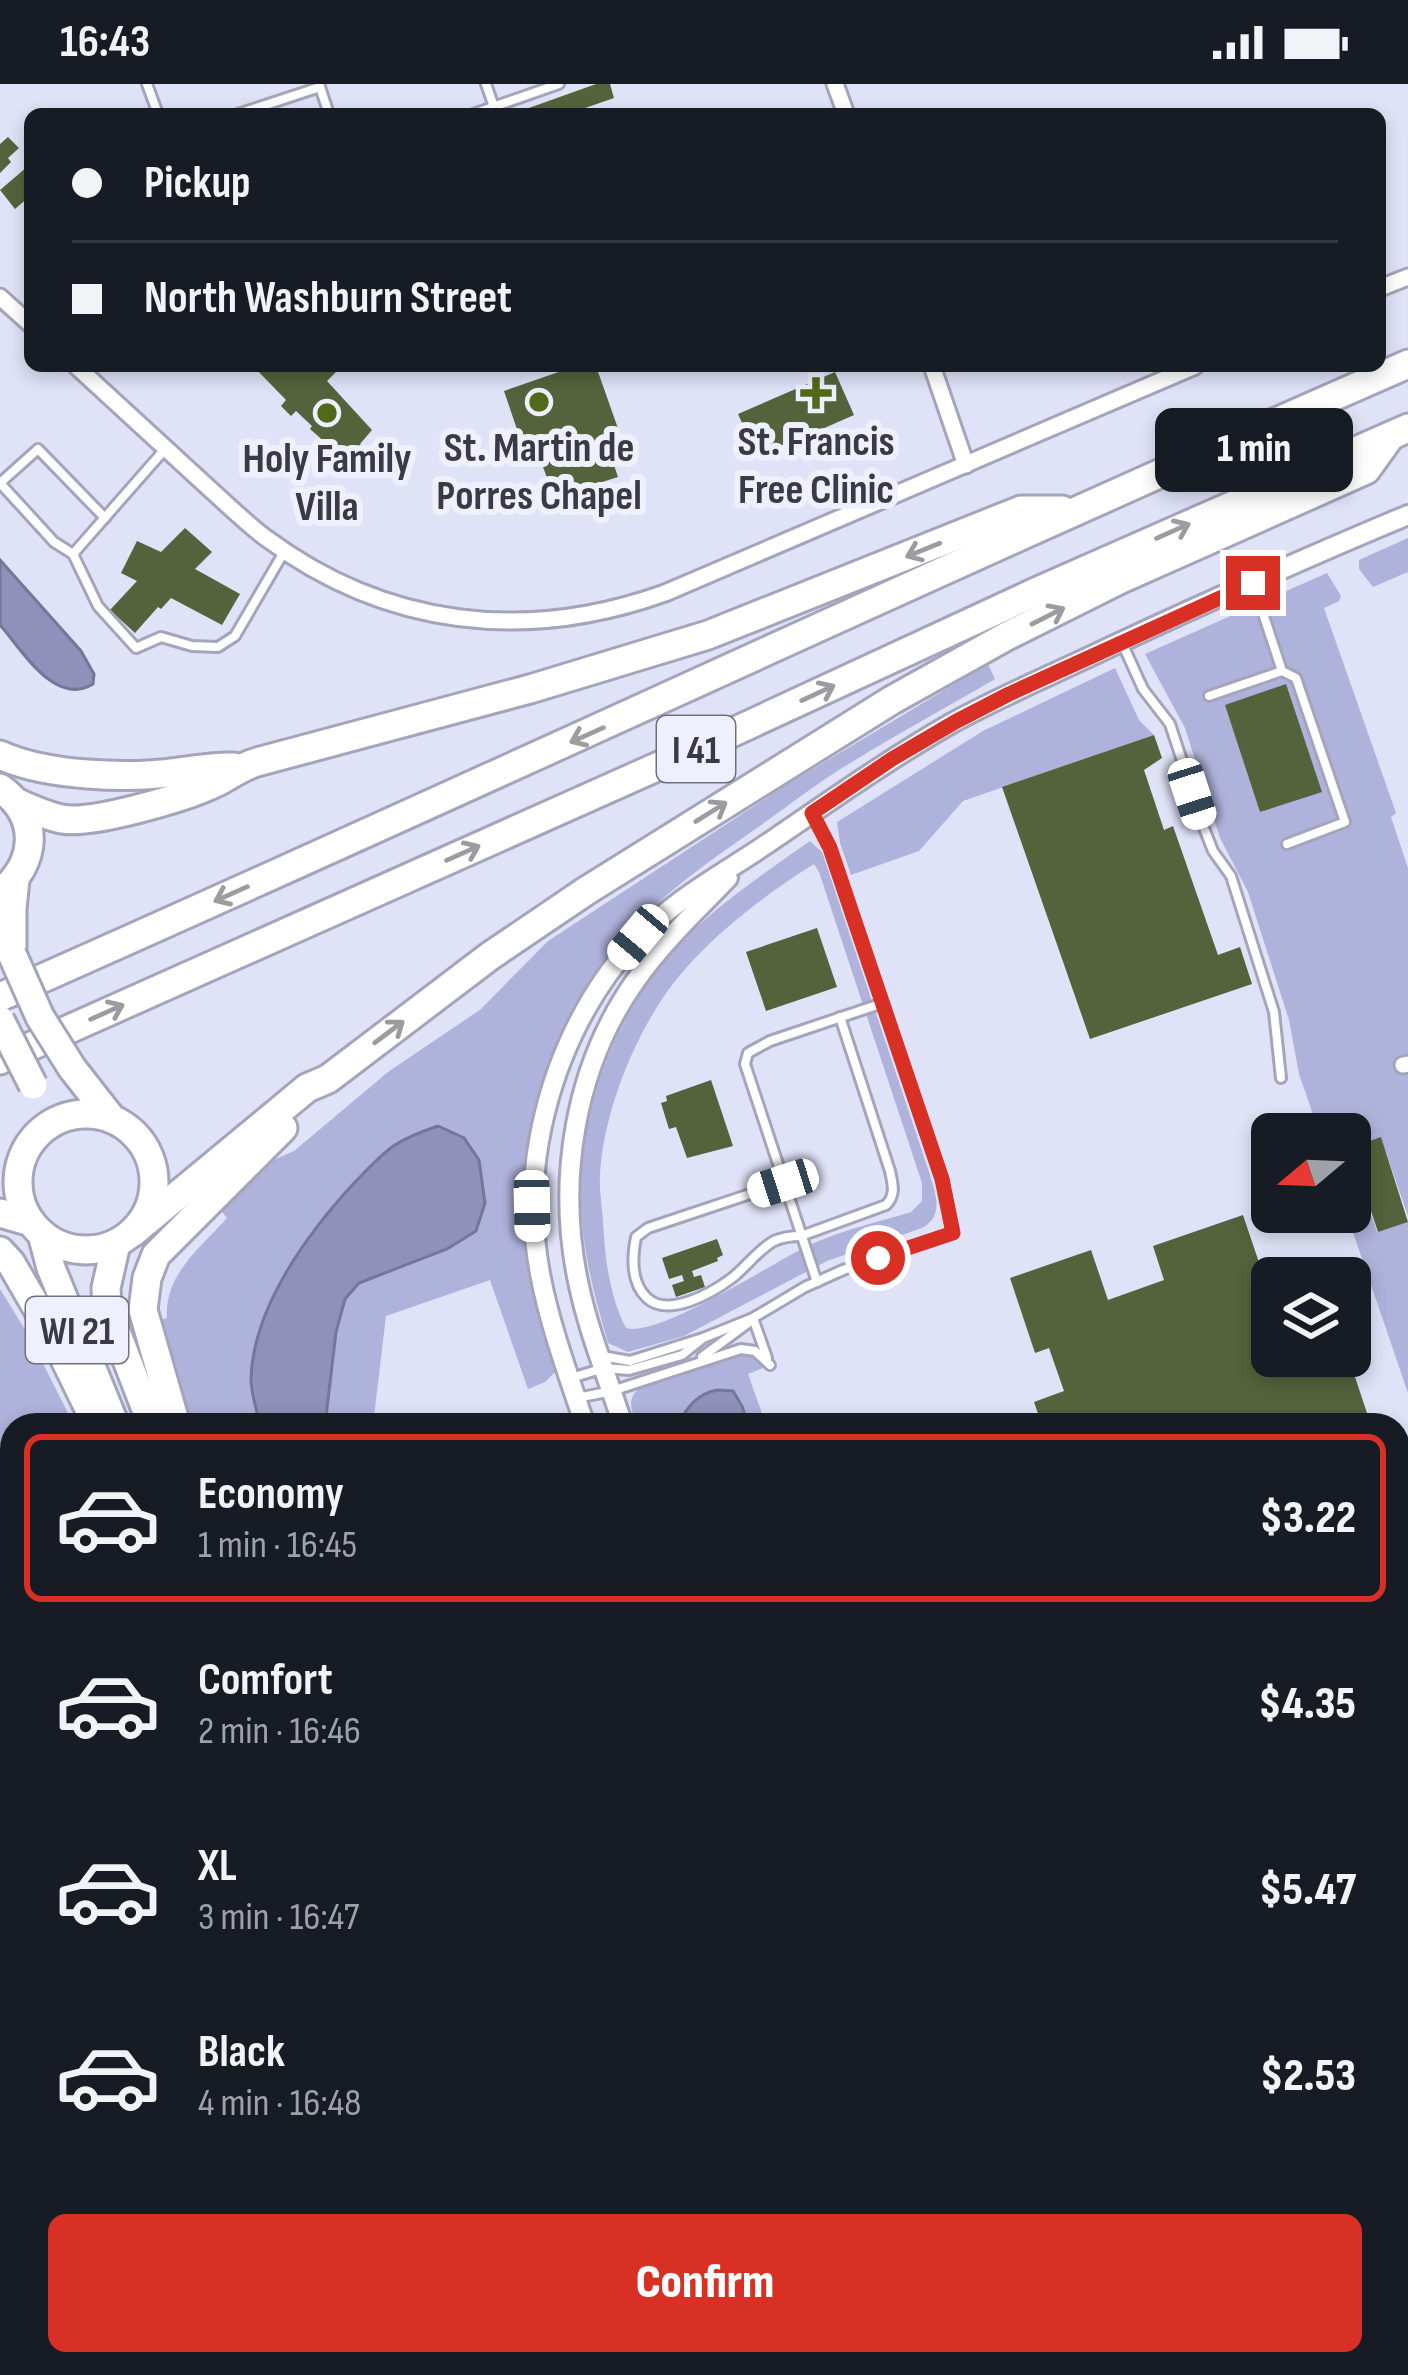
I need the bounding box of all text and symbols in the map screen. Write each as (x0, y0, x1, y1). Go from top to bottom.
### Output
text: 16:43 (60, 15, 150, 70)
text: Pickup (144, 156, 251, 211)
text: North Washburn Street (144, 271, 512, 326)
marker: St. Francis Free Clinic (800, 377, 832, 409)
marker: St. Martin de Porres Chapel (526, 389, 552, 415)
marker: Holy Family Villa (314, 400, 340, 426)
callout: 1 min (1154, 409, 1352, 493)
place label: St. Francis Free Clinic (737, 417, 895, 516)
place label: St. Martin de Porres Chapel (436, 423, 642, 522)
text: 1 min (1217, 426, 1291, 473)
place label: Holy Family Villa (243, 434, 411, 533)
one-way arrow (1154, 519, 1190, 541)
one-way arrow (905, 541, 942, 562)
route end (1226, 556, 1280, 610)
one-way arrow (1029, 604, 1065, 627)
one-way arrow (799, 680, 835, 702)
road number: I 41 (657, 716, 735, 782)
one-way arrow (570, 725, 606, 747)
car (1164, 754, 1220, 834)
one-way arrow (693, 800, 727, 824)
one-way arrow (444, 840, 480, 862)
one-way arrow (214, 885, 250, 907)
car (601, 898, 675, 976)
one-way arrow (88, 1000, 124, 1022)
one-way arrow (372, 1020, 405, 1046)
north arrow (1251, 1113, 1371, 1233)
map controls (1251, 1113, 1371, 1377)
car (743, 1155, 823, 1211)
car (513, 1170, 551, 1242)
route start (851, 1231, 905, 1285)
button: layers (1251, 1257, 1371, 1377)
road number: WI 21 (26, 1297, 128, 1363)
icon: car (54, 1464, 162, 1572)
text: Economy (198, 1467, 344, 1522)
text: $3.22 (1260, 1491, 1356, 1546)
text: 1 min · 16:45 (198, 1522, 357, 1569)
icon: car (54, 1650, 162, 1758)
text: Comfort (198, 1653, 333, 1708)
text: $4.35 (1259, 1677, 1356, 1732)
text: 2 min · 16:46 (198, 1708, 361, 1755)
icon: car (54, 1836, 162, 1944)
text: XL (198, 1839, 237, 1894)
text: $5.47 (1259, 1863, 1356, 1918)
text: 3 min · 16:47 (198, 1894, 359, 1941)
icon: car (54, 2022, 162, 2130)
text: Black (198, 2025, 285, 2080)
text: $2.53 (1260, 2049, 1356, 2104)
text: 4 min · 16:48 (198, 2080, 361, 2127)
button: Confirm (48, 2214, 1362, 2352)

